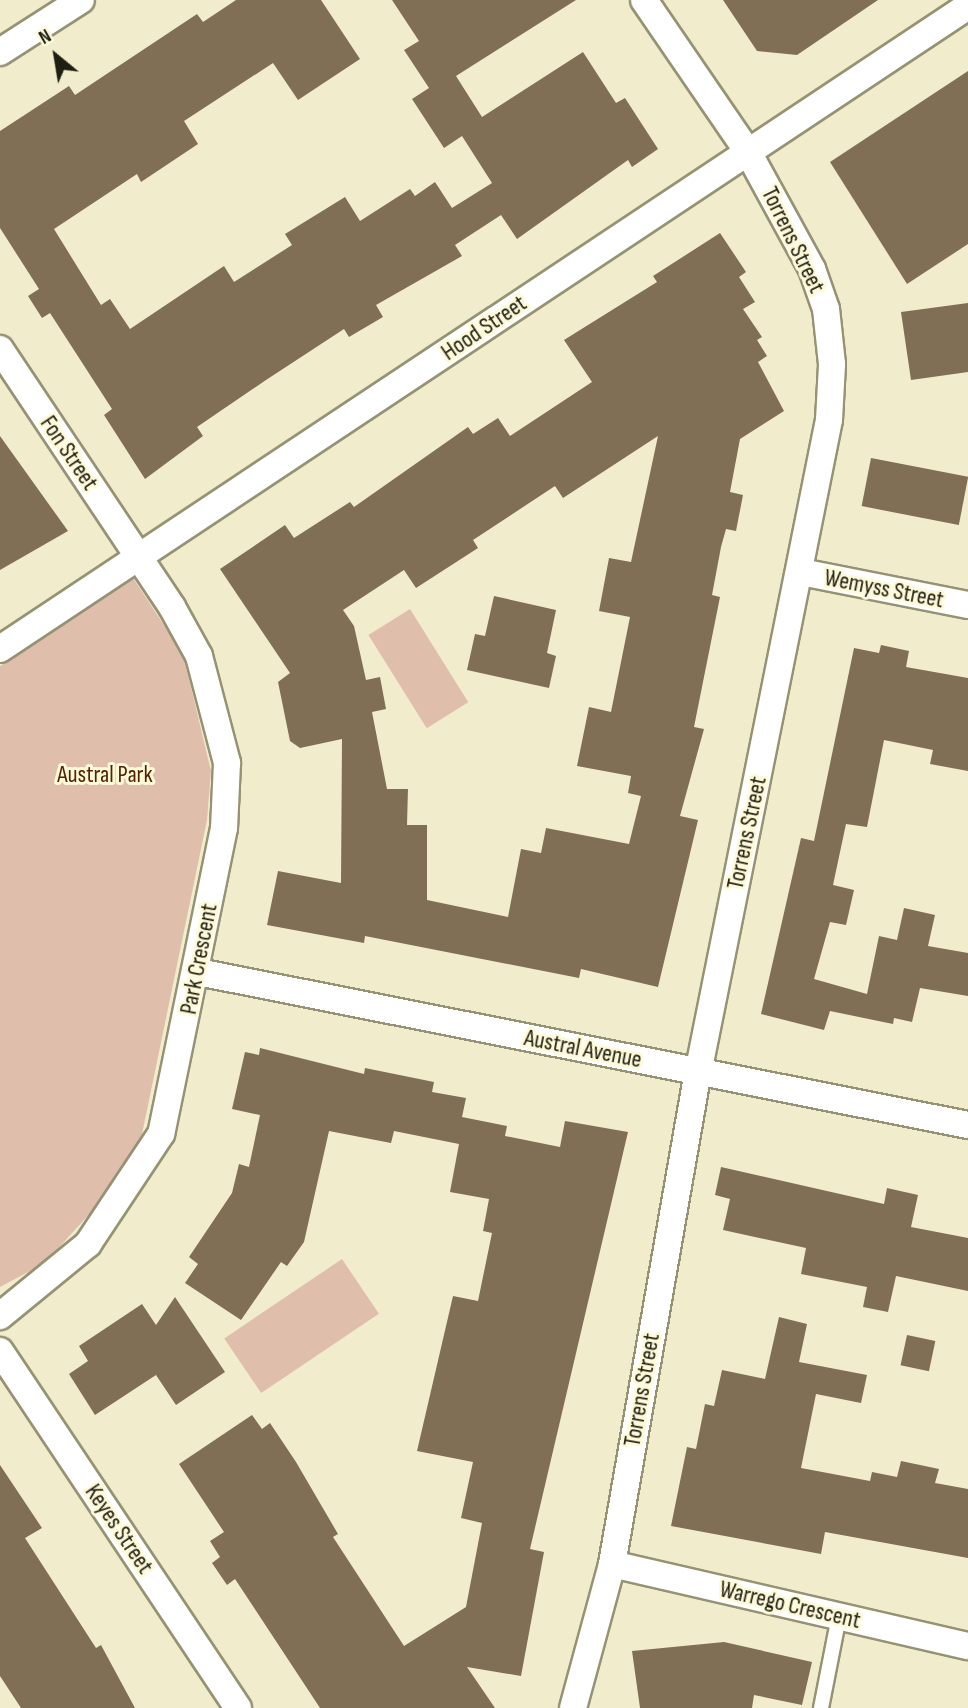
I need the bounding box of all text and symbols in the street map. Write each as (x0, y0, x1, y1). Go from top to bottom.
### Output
north arrow (21, 21, 91, 91)
text: N (35, 25, 55, 50)
street label: Torrens Street (755, 182, 831, 298)
street label: Hood Street (436, 289, 532, 367)
street label: Fon Street (34, 410, 104, 496)
street label: Wemyss Street (822, 563, 946, 615)
park label: Austral Park (57, 761, 153, 789)
street label: Torrens Street (721, 774, 773, 892)
street label: Park Crescent (174, 901, 224, 1017)
street label: Austral Avenue (522, 1024, 644, 1074)
street label: Torrens Street (618, 1331, 666, 1449)
street label: Keyes Street (79, 1479, 159, 1579)
street label: Warrego Crescent (717, 1575, 863, 1635)

